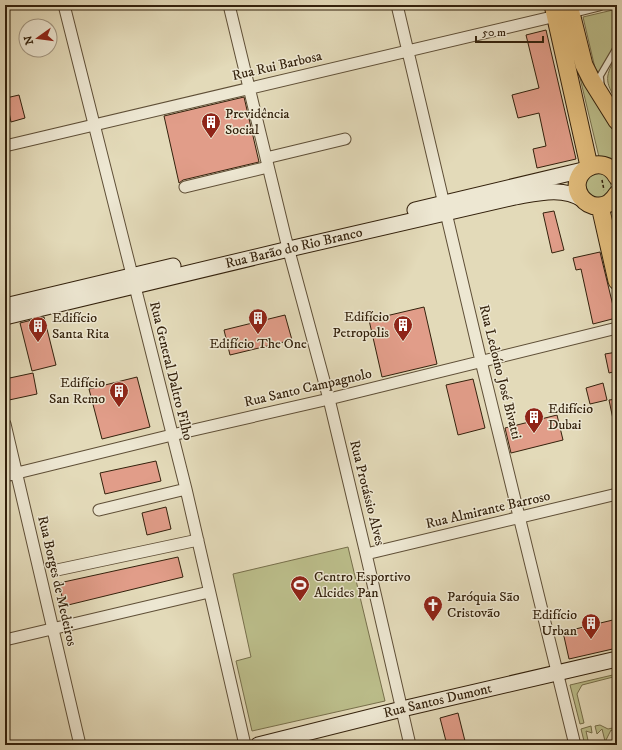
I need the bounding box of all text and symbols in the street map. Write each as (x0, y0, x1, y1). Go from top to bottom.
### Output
north arrow (18, 18, 58, 58)
scale bar (476, 18, 543, 44)
text: 50 m (482, 25, 506, 40)
text: N (21, 34, 37, 46)
street label: Rua Rui Barbosa (230, 47, 324, 85)
place label: Previdência Social (225, 105, 290, 139)
building icon: Previdência Social (200, 111, 222, 139)
street label: Rua Barão do Rio Branco (223, 223, 365, 273)
street label: Rua General Daltro Filho (145, 300, 197, 443)
street label: Rua Ledoíno José Bivatti (475, 303, 526, 442)
building icon: Edifício The One (247, 307, 269, 335)
place label: Edifício Petropolis (332, 308, 389, 342)
place label: Edifício Santa Rita (52, 309, 109, 343)
building icon: Edifício Petropolis (392, 314, 414, 342)
building icon: Edifício Santa Rita (27, 315, 49, 343)
place label: Edifício The One (209, 335, 307, 353)
street label: Rua Santo Campagnolo (242, 365, 374, 411)
place label: Edifício San Remo (49, 374, 105, 408)
building icon: Edifício San Remo (108, 380, 130, 408)
place label: Edifício Dubai (548, 400, 593, 434)
building icon: Edifício Dubai (523, 406, 545, 434)
street label: Rua Protássio Alves (345, 438, 389, 548)
street label: Rua Almirante Barroso (424, 487, 552, 533)
street label: Rua Borges de Medeiros (33, 514, 81, 648)
place label: Centro Esportivo Alcides Pan (314, 568, 411, 602)
sports icon: Centro Esportivo Alcides Pan (289, 574, 311, 602)
place label: Paróquia São Cristovão (447, 588, 520, 622)
church icon: Paróquia São Cristovão (422, 594, 444, 622)
place label: Edifício Urban (532, 606, 578, 640)
building icon: Edifício Urban (580, 612, 602, 640)
street label: Rua Santos Dumont (382, 679, 494, 722)

